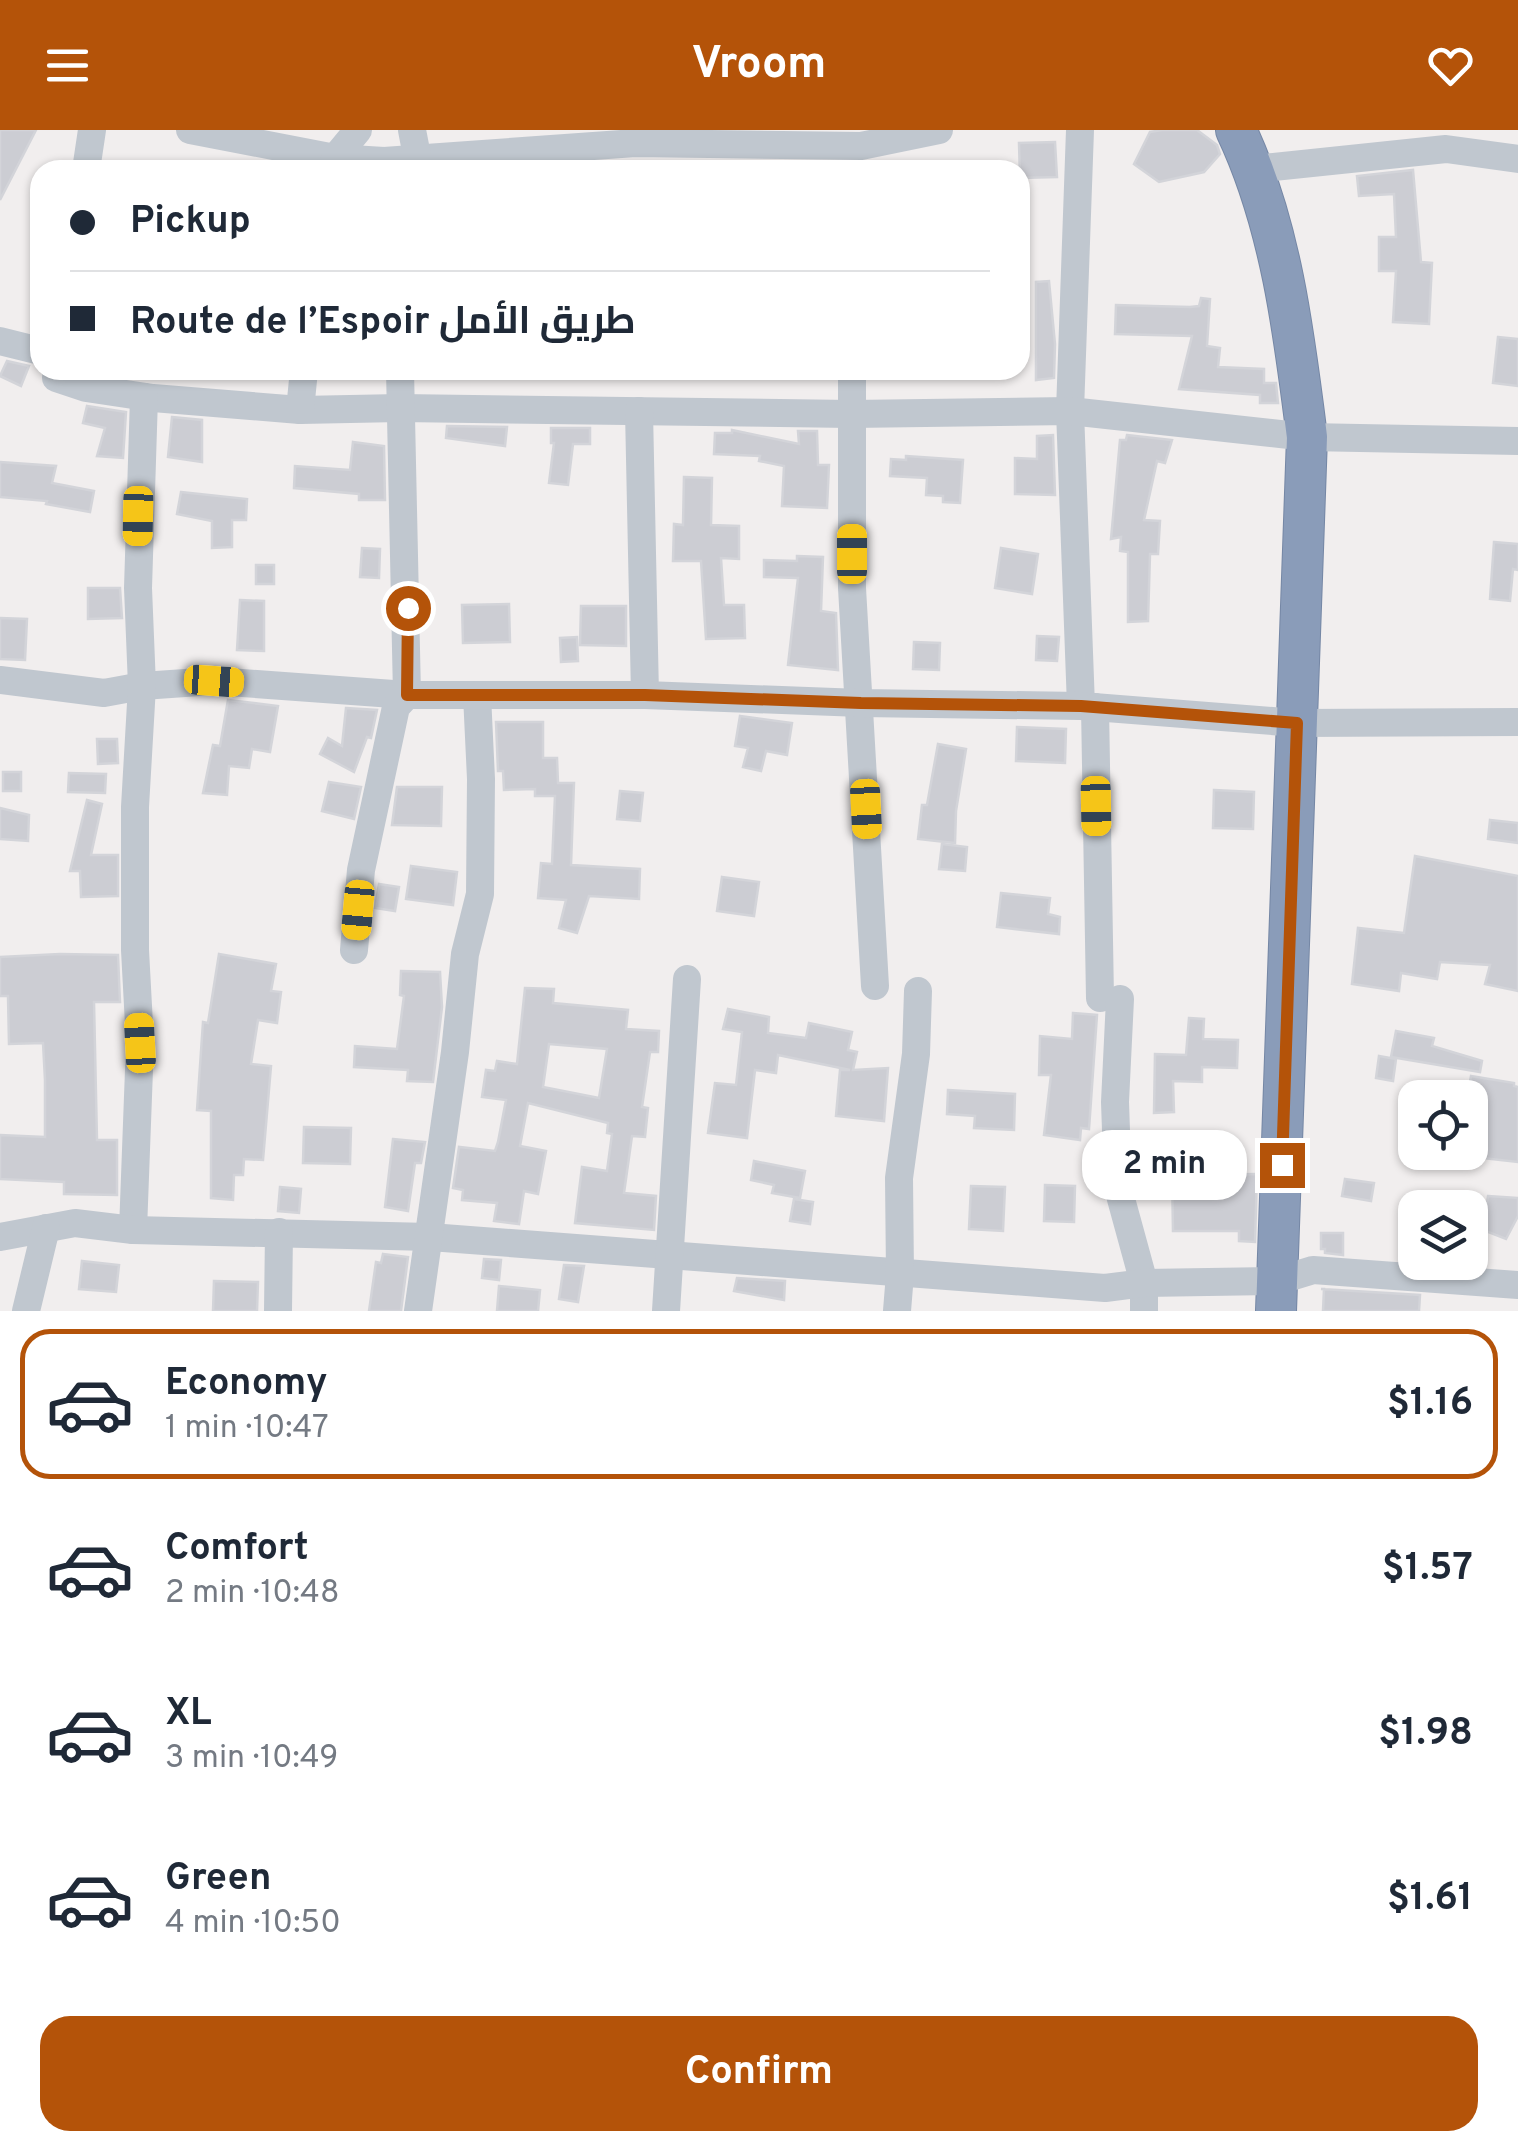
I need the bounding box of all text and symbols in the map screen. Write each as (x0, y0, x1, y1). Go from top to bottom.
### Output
text: Vroom (691, 37, 827, 94)
icon: menu (40, 38, 95, 93)
icon: heart (1423, 38, 1478, 93)
text: Pickup (130, 198, 251, 247)
text: Route de l’Espoir طريق الأمل (130, 299, 636, 348)
car (122, 486, 154, 546)
car (837, 524, 867, 584)
route start (386, 586, 431, 631)
car (183, 664, 245, 698)
car (1080, 776, 1112, 836)
car (849, 778, 883, 840)
car (340, 879, 376, 941)
car (123, 1012, 157, 1074)
map controls (1398, 1080, 1488, 1280)
button: locate (1398, 1080, 1488, 1170)
callout: 2 min (1082, 1130, 1247, 1200)
route end (1260, 1143, 1305, 1188)
text: 2 min (1123, 1145, 1206, 1185)
button: layers (1398, 1190, 1488, 1280)
icon: car (45, 1359, 135, 1449)
text: Economy (165, 1360, 327, 1409)
text: $1.16 (1387, 1380, 1473, 1429)
text: 1 min · 10:47 (165, 1409, 329, 1449)
icon: car (45, 1524, 135, 1614)
text: Comfort (165, 1525, 309, 1574)
text: $1.57 (1382, 1545, 1473, 1594)
text: 2 min · 10:48 (165, 1574, 340, 1614)
icon: car (45, 1689, 135, 1779)
text: XL (165, 1690, 212, 1739)
text: $1.98 (1378, 1710, 1473, 1759)
text: 3 min · 10:49 (165, 1739, 338, 1779)
icon: car (45, 1854, 135, 1944)
text: Green (165, 1855, 271, 1904)
text: $1.61 (1387, 1875, 1473, 1924)
text: 4 min · 10:50 (165, 1904, 341, 1944)
button: Confirm (40, 2016, 1478, 2131)

